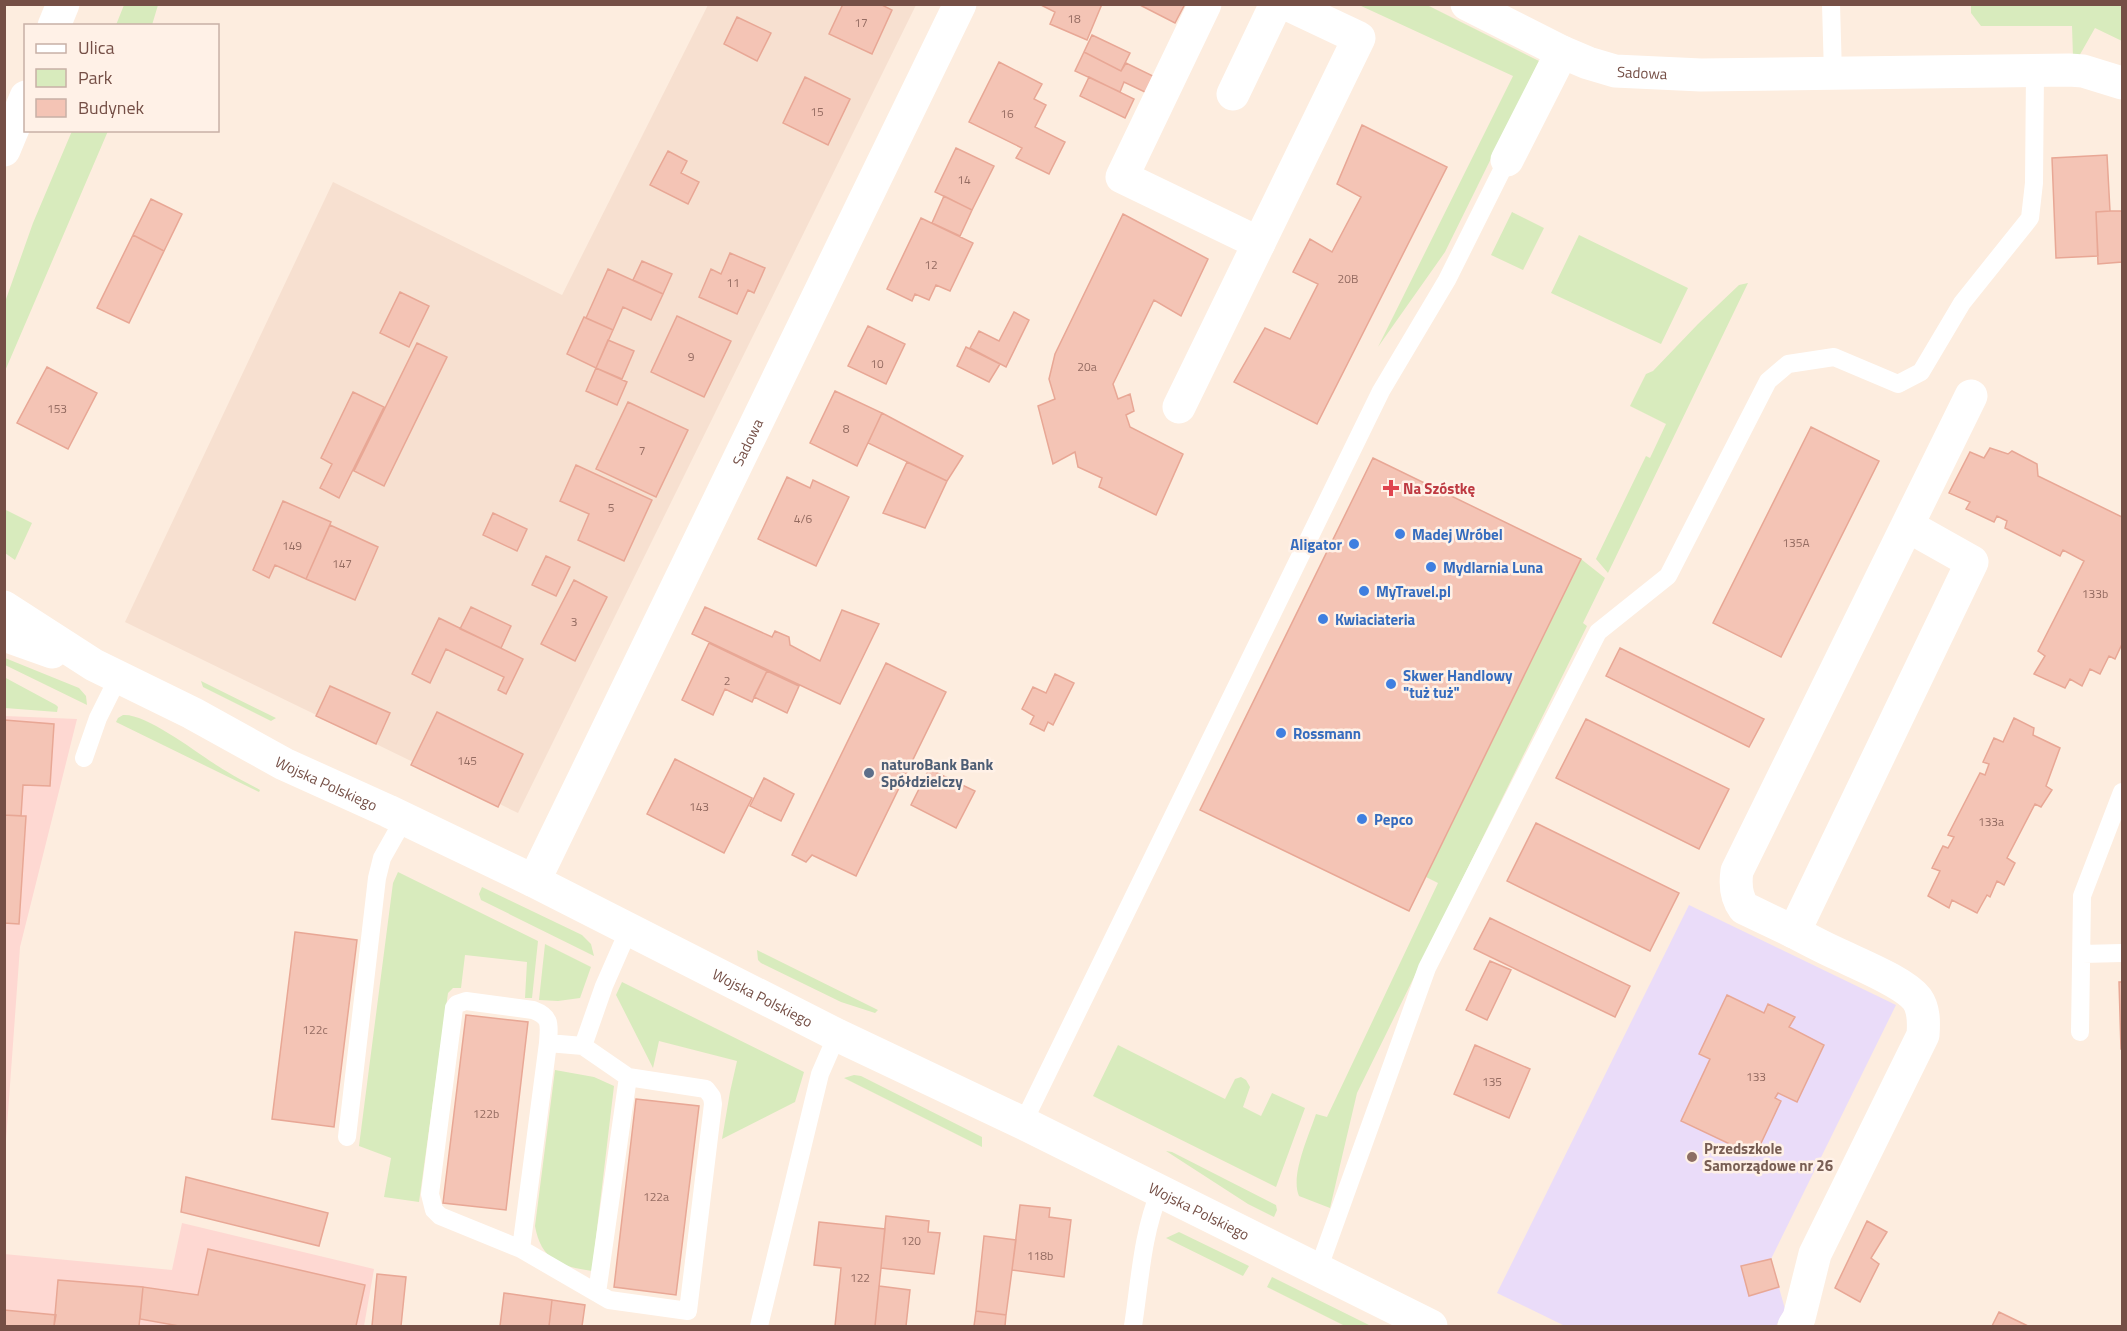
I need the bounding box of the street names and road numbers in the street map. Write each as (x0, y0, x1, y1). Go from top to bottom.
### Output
street label: Sadowa (1616, 60, 1668, 85)
street label: Sadowa (726, 414, 769, 470)
street label: Wojska Polskiego (271, 750, 381, 816)
street label: Wojska Polskiego (708, 962, 817, 1032)
street label: Wojska Polskiego (1145, 1176, 1254, 1246)

